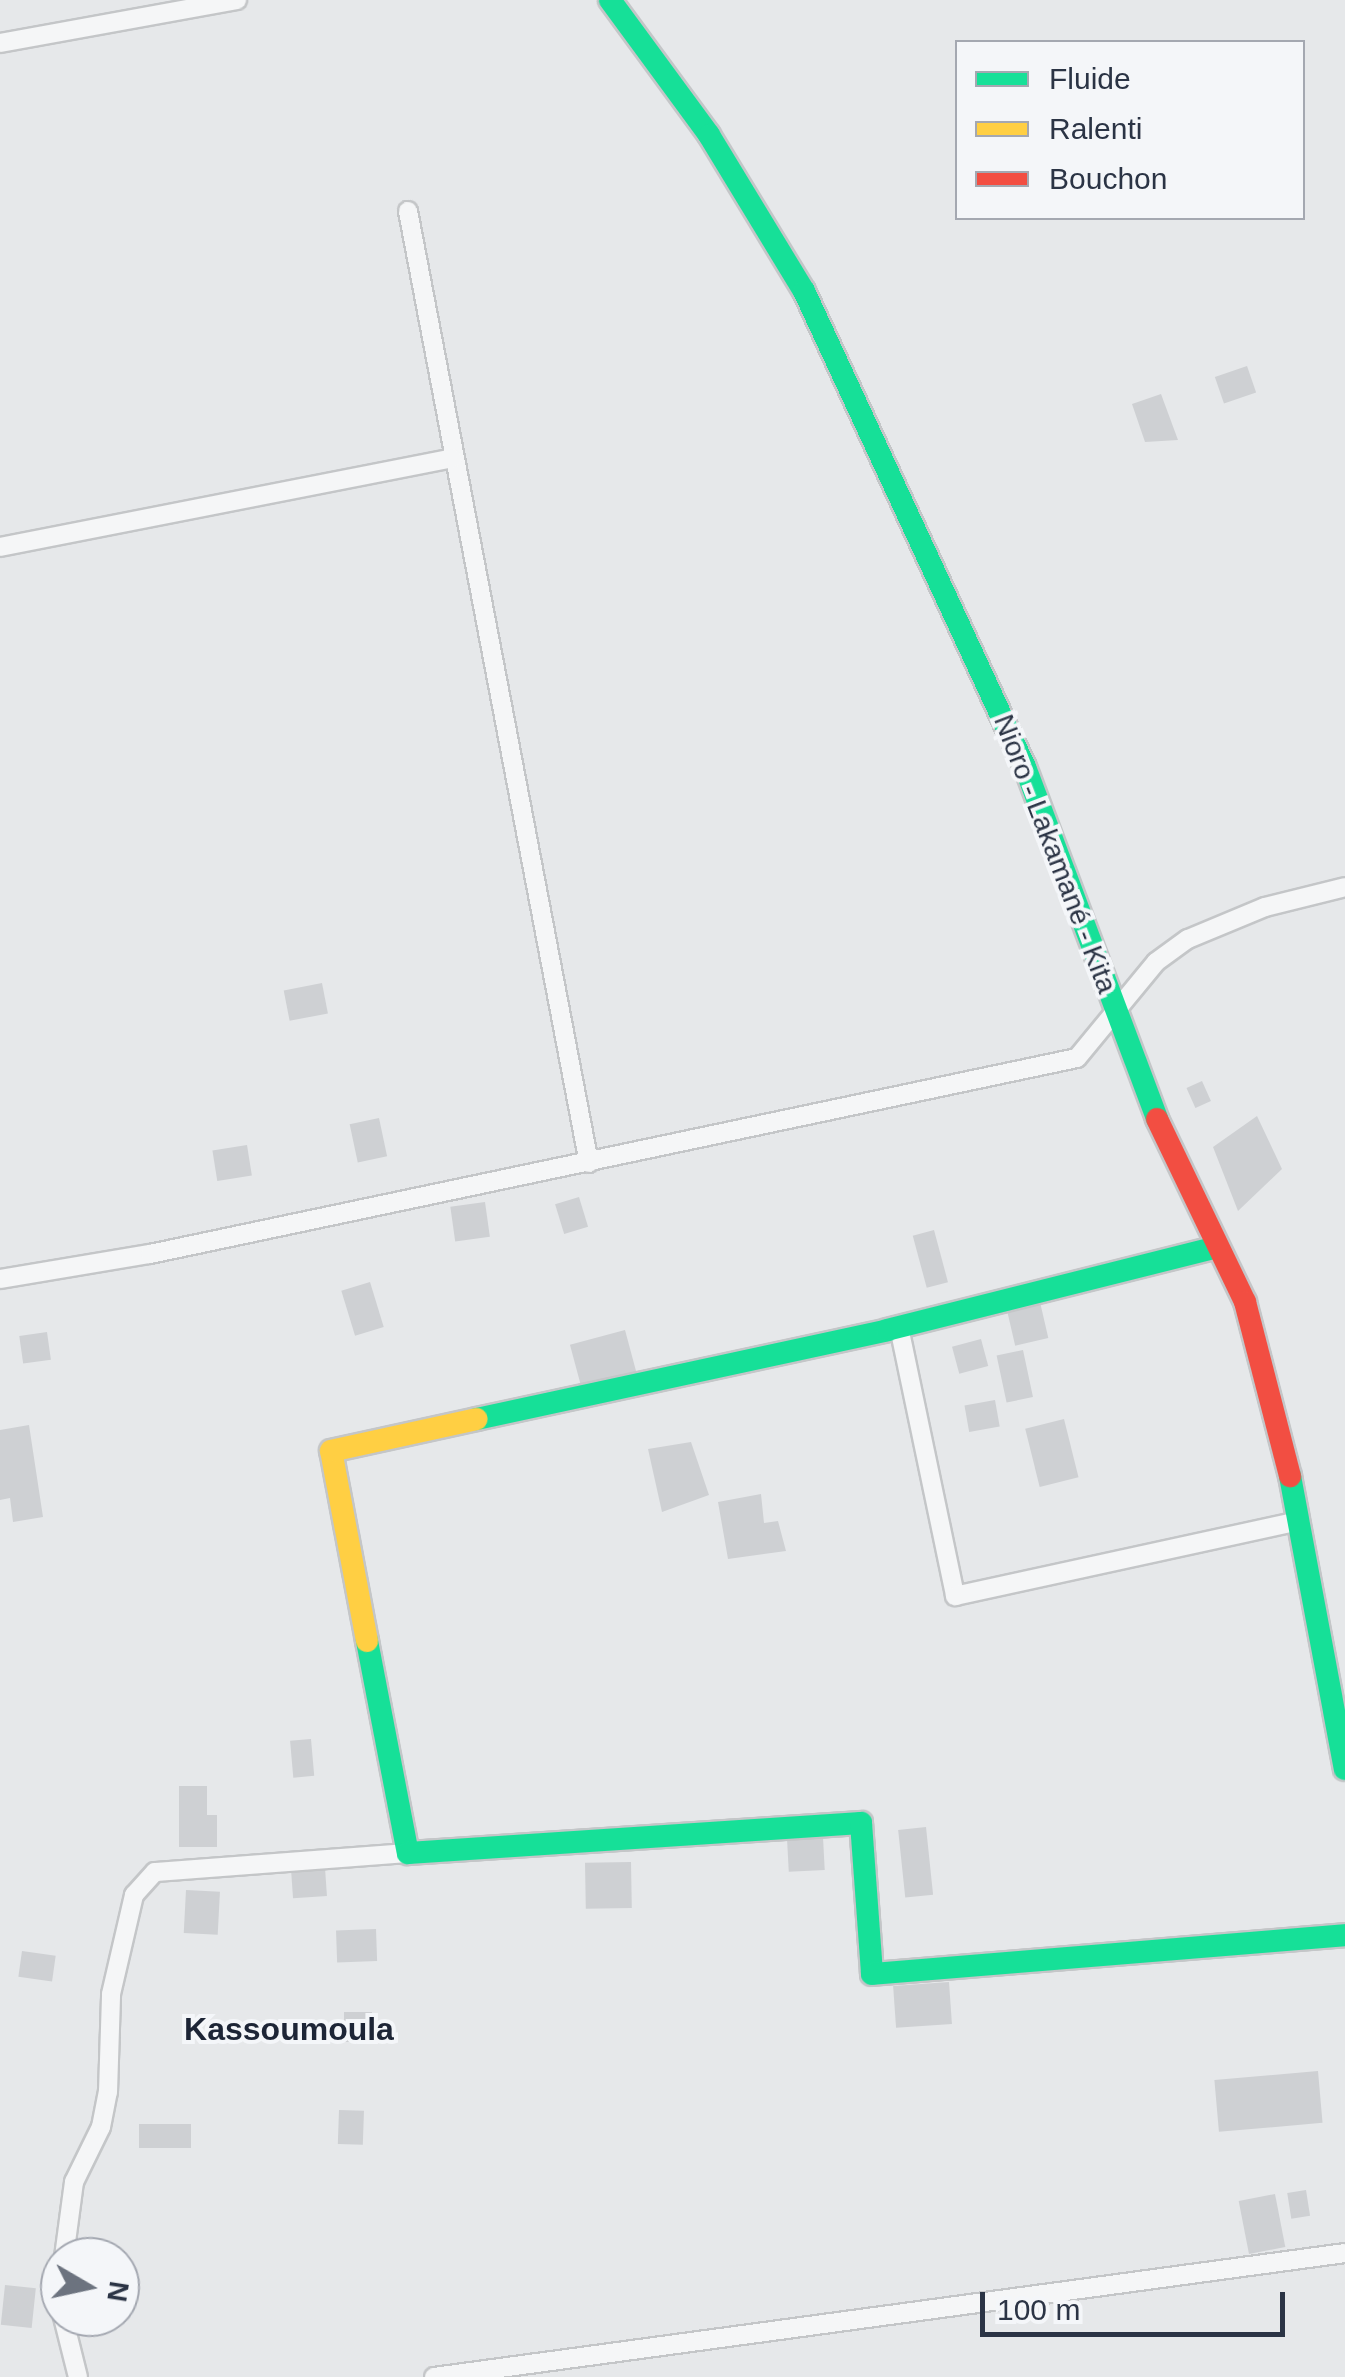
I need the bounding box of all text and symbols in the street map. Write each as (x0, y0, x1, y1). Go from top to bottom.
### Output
legend (955, 40, 1305, 220)
text: Fluide (1049, 62, 1131, 95)
text: Ralenti (1049, 112, 1142, 145)
text: Bouchon (1049, 162, 1167, 195)
street label: Nioro - Lakamané - Kita (986, 710, 1124, 998)
district label: Kassoumoula (184, 2010, 394, 2048)
north arrow (40, 2237, 140, 2337)
scale bar (985, 2272, 1290, 2334)
text: N (101, 2279, 135, 2304)
text: 100 m (997, 2293, 1080, 2326)

